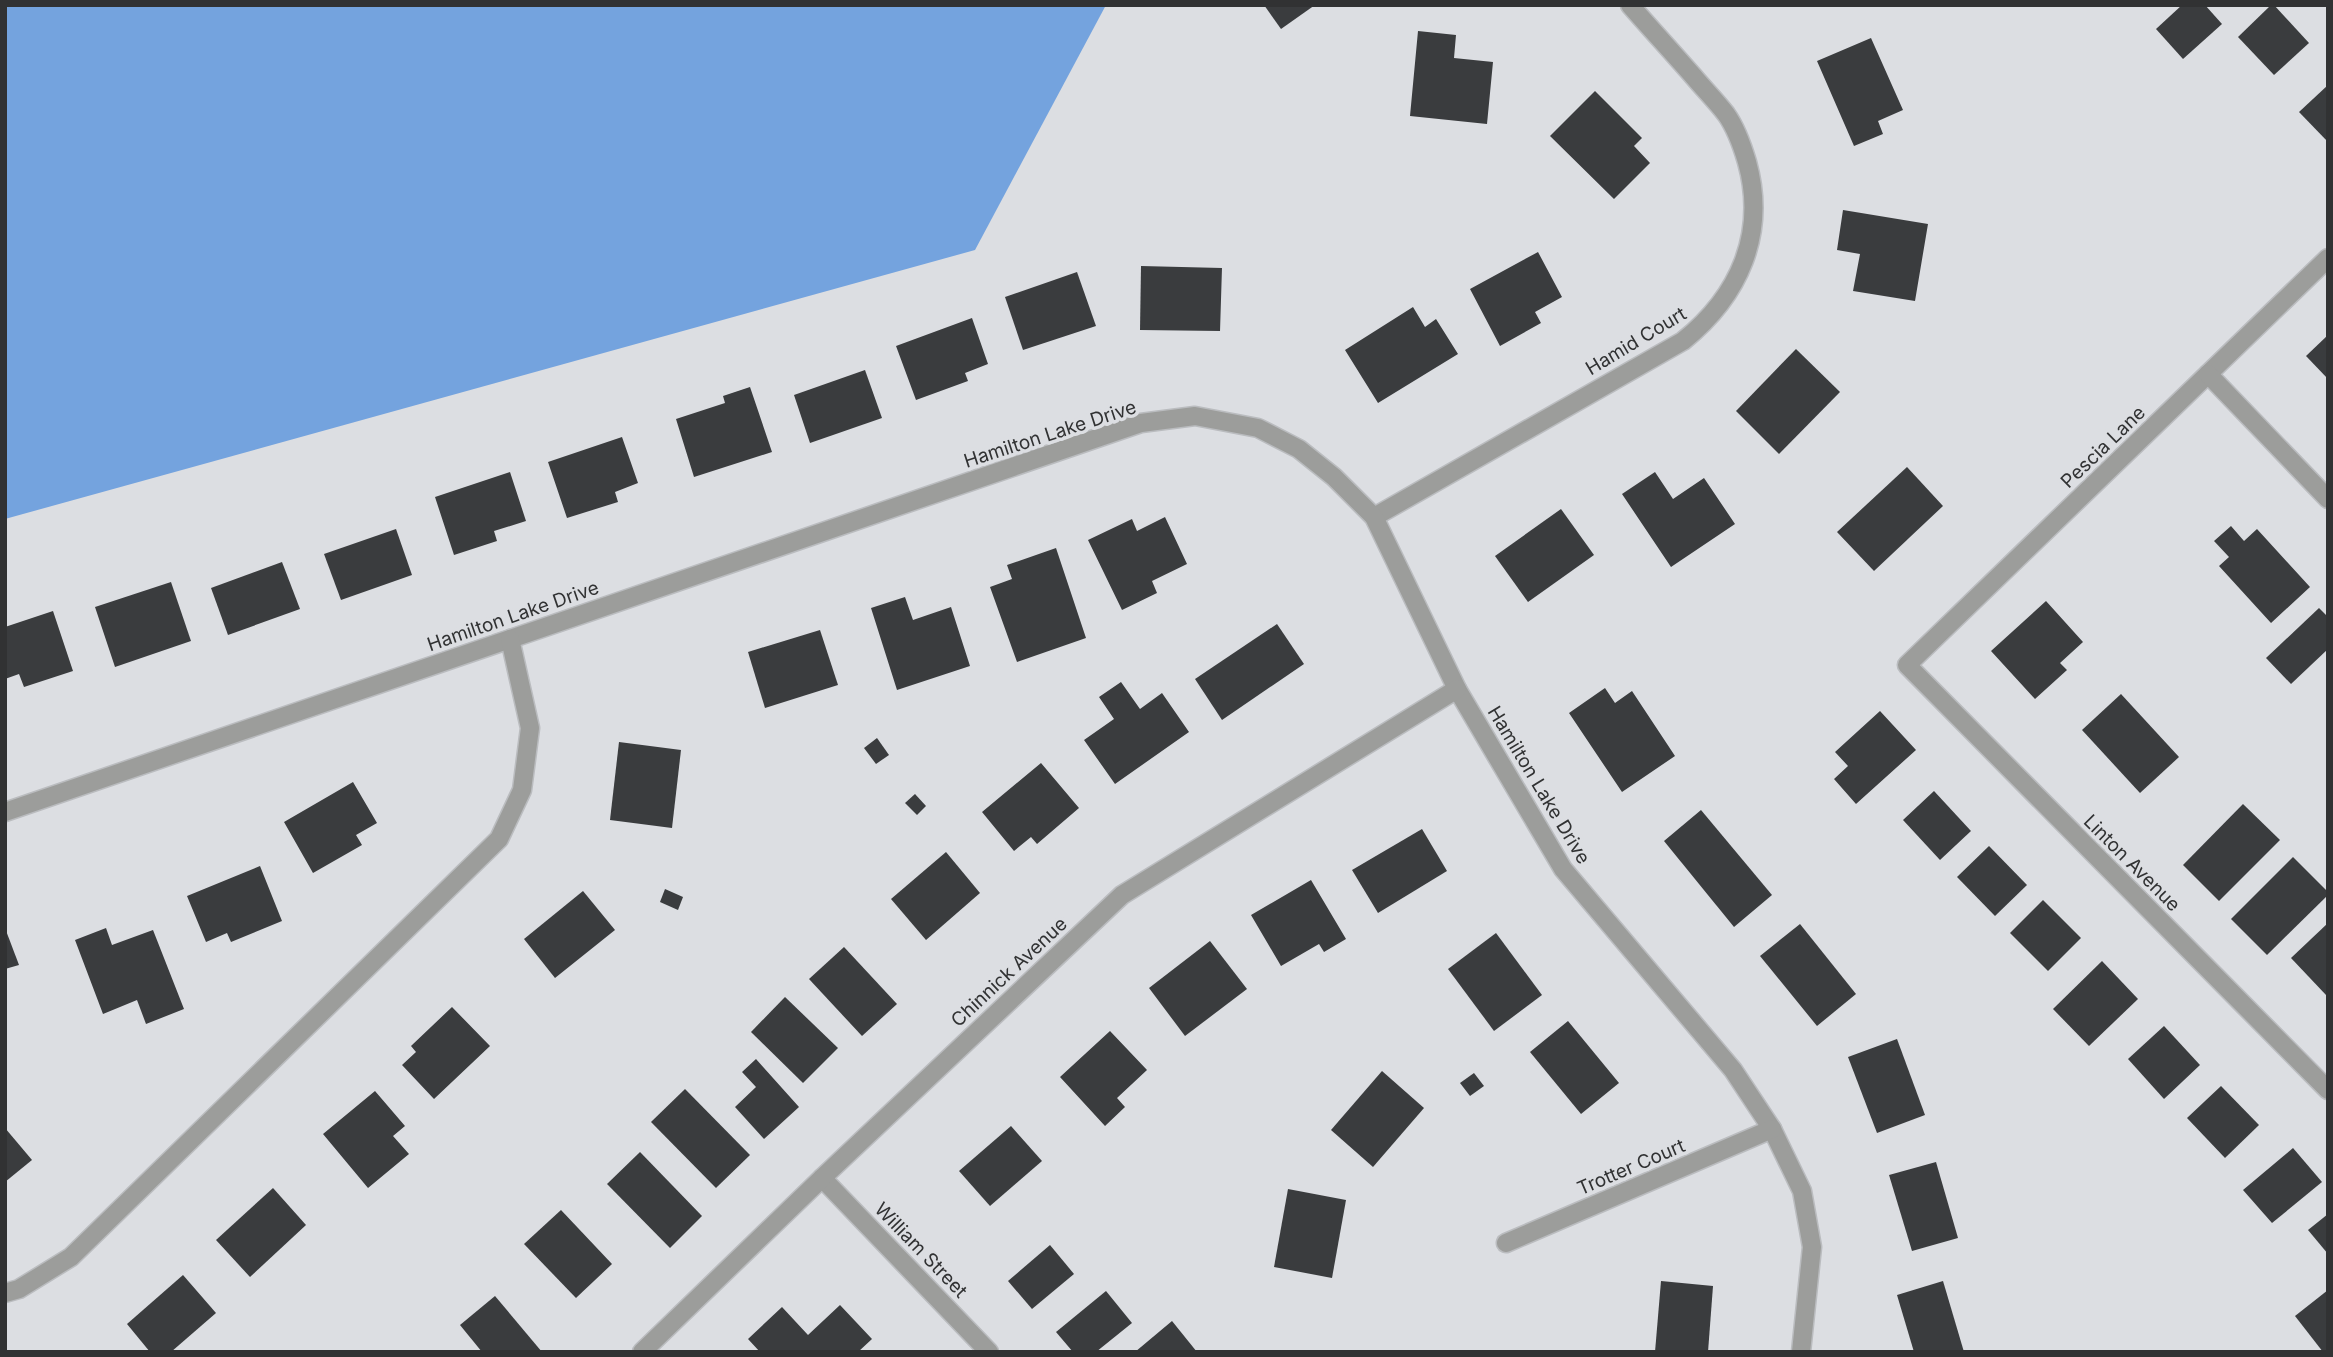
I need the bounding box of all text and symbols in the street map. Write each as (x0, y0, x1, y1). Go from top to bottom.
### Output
street label: Hamid Court (1582, 302, 1690, 380)
street label: Hamilton Lake Drive (961, 395, 1139, 473)
street label: Pescia Lane (2056, 401, 2150, 493)
street label: Hamilton Lake Drive (424, 576, 602, 656)
street label: Hamilton Lake Drive (1483, 702, 1595, 868)
street label: Linton Avenue (2079, 810, 2185, 916)
street label: Chinnick Avenue (946, 912, 1072, 1032)
street label: Trotter Court (1574, 1134, 1688, 1200)
street label: William Street (870, 1198, 972, 1302)

